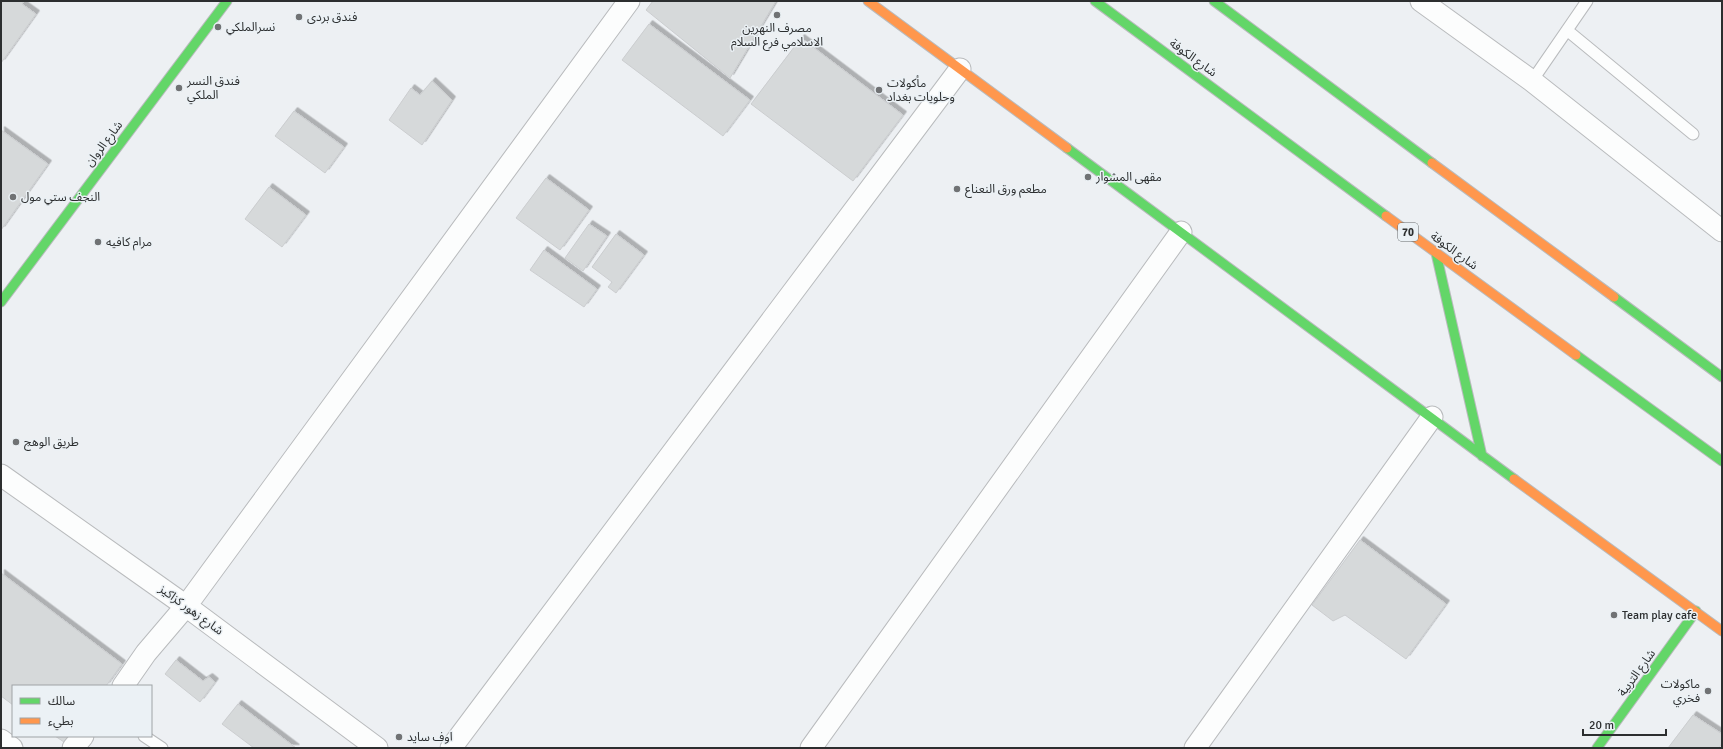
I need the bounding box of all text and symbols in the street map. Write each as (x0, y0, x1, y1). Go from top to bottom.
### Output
place label: فندق بردى (307, 10, 357, 25)
marker: مصرف النهرين الاسلامي فرع السلام (772, 10, 782, 20)
marker: فندق بردى (294, 12, 304, 22)
place label: نسرالملكي (226, 20, 275, 36)
place label: مصرف النهرين الاسلامي فرع السلام (731, 21, 823, 51)
marker: نسرالملكي (213, 22, 223, 32)
street label: شارع الكوفة (1166, 36, 1220, 81)
place label: فندق النسر الملكي (186, 74, 240, 104)
place label: مأكولات وحلويات بغداد (887, 75, 955, 105)
marker: فندق النسر الملكي (174, 83, 184, 93)
marker: مأكولات وحلويات بغداد (874, 85, 884, 95)
street label: شارع الروان (82, 118, 127, 170)
place label: مقهى المشوار (1095, 170, 1162, 185)
marker: مقهى المشوار (1083, 172, 1093, 182)
place label: مطعم ورق النعناع (965, 182, 1047, 198)
marker: مطعم ورق النعناع (952, 184, 962, 194)
place label: النجف ستي مول (21, 190, 100, 206)
marker: النجف ستي مول (8, 192, 18, 202)
road number: 70 (1398, 223, 1418, 241)
street label: شارع الكوفة (1427, 229, 1481, 274)
place label: مرام كافيه (106, 235, 152, 251)
marker: مرام كافيه (93, 237, 103, 247)
place label: طريق الوهج (24, 435, 79, 451)
marker: طريق الوهج (11, 437, 21, 447)
street label: شارع زهور كزاكيز (154, 581, 226, 639)
place label: Team play cafe (1622, 608, 1697, 623)
marker: Team play cafe (1609, 610, 1619, 620)
street label: شارع التربية (1615, 647, 1660, 700)
place label: ماكولات فخري (1661, 677, 1700, 707)
legend (12, 685, 152, 737)
marker: ماكولات فخري (1703, 686, 1713, 696)
text: سالك (48, 694, 75, 709)
scale bar (1583, 711, 1666, 737)
text: بطيء (48, 714, 74, 731)
text: 20 m (1589, 718, 1614, 733)
place label: اوف سايد (407, 730, 453, 745)
marker: اوف سايد (394, 732, 404, 742)

